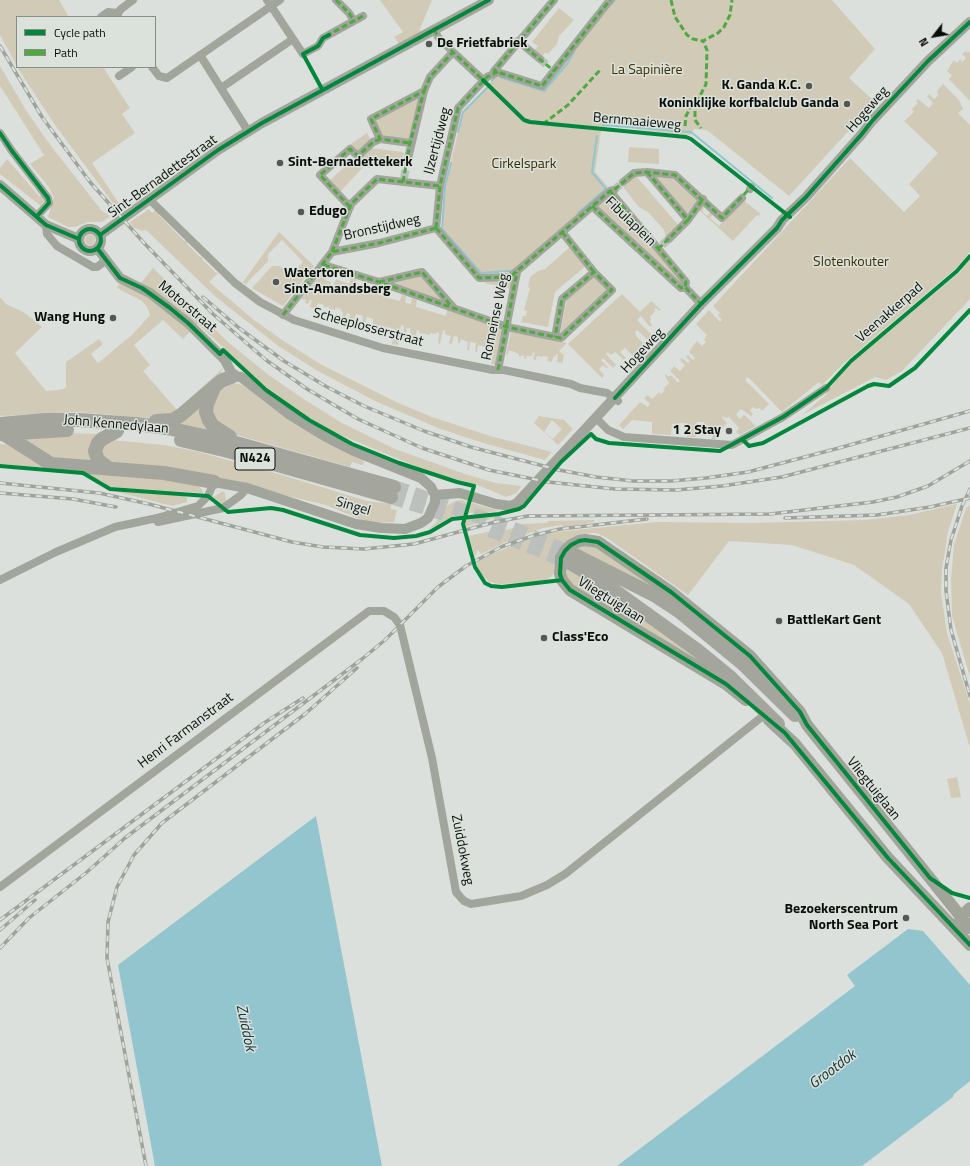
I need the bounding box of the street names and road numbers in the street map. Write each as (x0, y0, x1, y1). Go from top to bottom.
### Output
street label: Hogeweg (843, 83, 893, 137)
street label: IJzertijdweg (421, 106, 455, 176)
street label: Bernmaaieweg (592, 110, 682, 134)
street label: Sint-Bernadettestraat (105, 132, 221, 222)
street label: Fibulaplein (601, 194, 659, 250)
street label: Bronstijdweg (342, 211, 422, 245)
street label: Romeinse Weg (479, 272, 513, 362)
street label: Motorstraat (154, 278, 220, 336)
street label: Veenakkerpad (853, 279, 927, 347)
street label: Scheeplosserstraat (311, 305, 425, 351)
street label: Hogeweg (618, 325, 668, 377)
street label: John Kennedylaan (63, 412, 169, 438)
road number: N424 (235, 448, 275, 470)
street label: Singel (334, 494, 372, 520)
street label: Vliegtuiglaan (574, 574, 648, 628)
street label: Henri Farmanstraat (135, 690, 237, 772)
street label: Vliegtuiglaan (843, 754, 903, 824)
street label: Zuiddokweg (447, 813, 477, 887)

